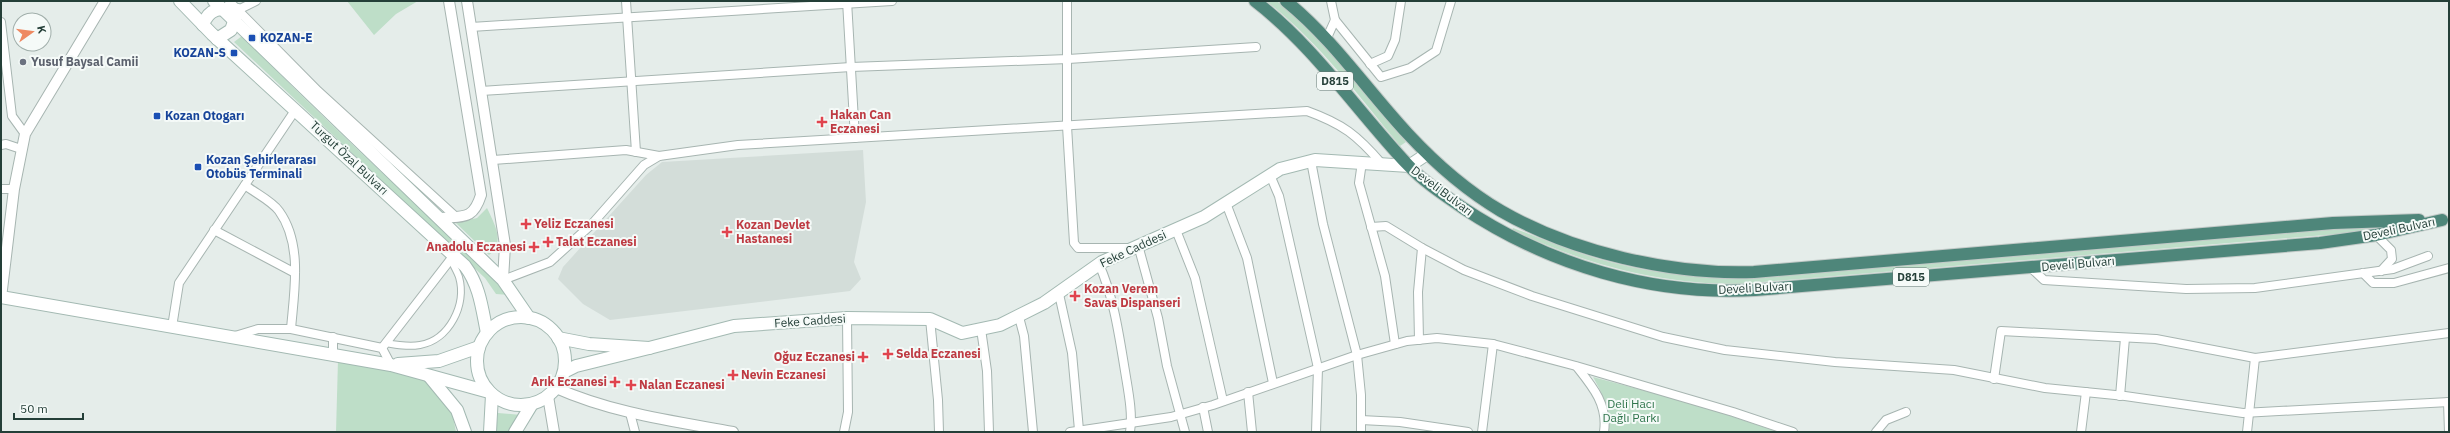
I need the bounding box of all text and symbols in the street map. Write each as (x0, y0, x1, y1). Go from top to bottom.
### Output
north arrow (12, 12, 52, 52)
text: K (34, 24, 50, 35)
place label: KOZAN-E (260, 30, 313, 45)
marker: KOZAN-E (247, 33, 257, 43)
place label: KOZAN-S (173, 45, 226, 60)
marker: KOZAN-S (229, 48, 239, 58)
place label: Yusuf Baysal Camii (31, 54, 138, 69)
marker: Yusuf Baysal Camii (18, 57, 28, 67)
road number: D815 (1317, 72, 1353, 90)
place label: Hakan Can Eczanesi (830, 107, 891, 136)
place label: Kozan Otogarı (165, 108, 244, 123)
marker: Kozan Otogarı (152, 111, 162, 121)
marker: Hakan Can Eczanesi (817, 117, 827, 127)
street label: Turgut Özal Bulvarı (307, 118, 392, 198)
place label: Kozan Şehirlerarası Otobüs Terminali (206, 152, 316, 181)
marker: Kozan Şehirlerarası Otobüs Terminali (193, 162, 203, 172)
street label: Develi Bulvarı (1408, 163, 1476, 219)
street label: Develi Bulvarı (2361, 214, 2436, 243)
place label: Yeliz Eczanesi (534, 216, 614, 231)
place label: Kozan Devlet Hastanesi (736, 217, 811, 246)
marker: Yeliz Eczanesi (521, 219, 531, 229)
marker: Kozan Devlet Hastanesi (721, 226, 733, 238)
street label: Feke Caddesi (1097, 227, 1168, 271)
place label: Talat Eczanesi (556, 234, 637, 249)
marker: Talat Eczanesi (543, 237, 553, 247)
place label: Anadolu Eczanesi (426, 239, 526, 254)
marker: Anadolu Eczanesi (529, 242, 539, 252)
street label: Develi Bulvarı (2041, 253, 2115, 274)
road number: D815 (1893, 268, 1929, 286)
street label: Develi Bulvarı (1718, 278, 1792, 297)
place label: Kozan Verem Savas Dispanseri (1084, 281, 1180, 310)
marker: Kozan Verem Savas Dispanseri (1069, 290, 1081, 302)
street label: Feke Caddesi (774, 311, 846, 330)
place label: Selda Eczanesi (896, 346, 981, 361)
place label: Oğuz Eczanesi (774, 349, 855, 364)
marker: Selda Eczanesi (883, 349, 893, 359)
marker: Oğuz Eczanesi (858, 352, 868, 362)
place label: Nevin Eczanesi (741, 367, 826, 382)
marker: Nevin Eczanesi (728, 370, 738, 380)
place label: Arık Eczanesi (531, 374, 607, 389)
marker: Arık Eczanesi (610, 377, 620, 387)
place label: Nalan Eczanesi (639, 377, 725, 392)
marker: Nalan Eczanesi (626, 380, 636, 390)
scale bar (14, 395, 83, 421)
park label: Deli Hacı Dağlı Parkı (1602, 396, 1660, 425)
text: 50 m (20, 401, 48, 416)

